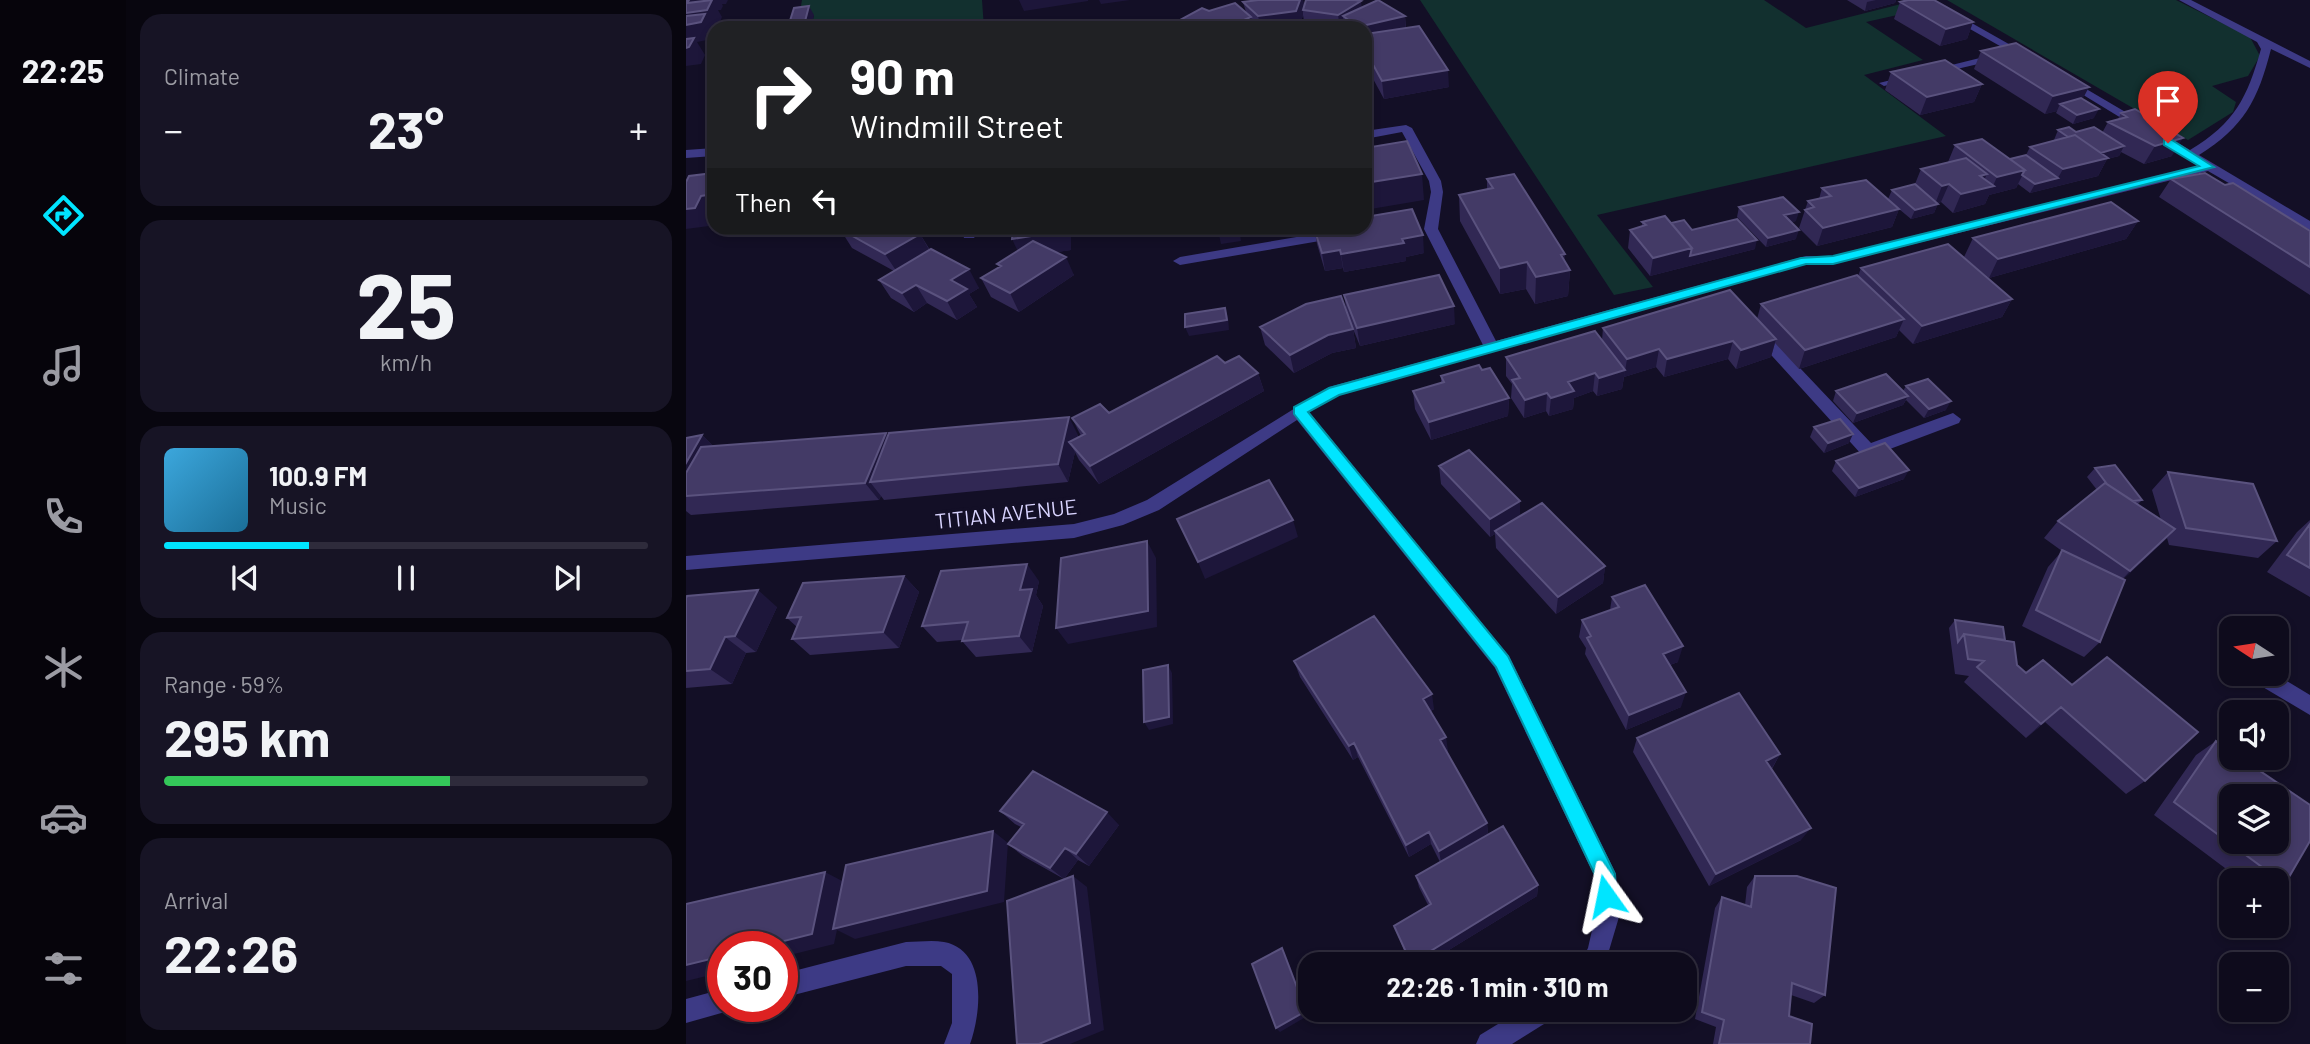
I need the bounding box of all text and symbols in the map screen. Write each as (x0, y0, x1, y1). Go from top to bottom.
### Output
text: 90 m (850, 46, 955, 105)
icon: right (735, 49, 826, 140)
text: 22:25 (22, 51, 104, 89)
text: Climate (164, 62, 240, 90)
pin (2138, 71, 2198, 143)
icon: arrive (2149, 82, 2187, 120)
text: 23° (368, 97, 444, 159)
text: − (164, 106, 183, 152)
text: + (629, 106, 648, 152)
text: Windmill Street (850, 106, 1064, 144)
icon: left (806, 182, 844, 220)
text: Then (735, 186, 792, 217)
icon: directions (39, 191, 88, 240)
text: 25 (356, 248, 456, 357)
icon: music (39, 341, 88, 390)
text: km/h (380, 348, 432, 376)
text: 100.9 FM (269, 460, 367, 491)
text: Music (269, 491, 327, 519)
icon: phone (39, 492, 88, 541)
street label: TITIAN AVENUE (934, 493, 1078, 533)
icon: previous (226, 559, 264, 597)
icon: pause (387, 559, 425, 597)
icon: next (548, 559, 586, 597)
north arrow (2219, 616, 2289, 686)
map controls (2219, 616, 2289, 1022)
icon: climate (39, 643, 88, 692)
text: Range · 59% (164, 670, 284, 698)
button: sound (2219, 700, 2289, 770)
text: 295 km (164, 705, 330, 767)
button: layers (2219, 784, 2289, 854)
icon: car (39, 793, 88, 842)
position arrow (1569, 859, 1643, 933)
button: + (2219, 868, 2289, 938)
text: Arrival (164, 886, 228, 914)
text: 22:26 (164, 921, 298, 983)
speed limit sign: 30 (707, 931, 798, 1022)
icon: filters (39, 944, 88, 993)
button: − (2219, 952, 2289, 1022)
text: 22:26 · 1 min · 310 m (1387, 971, 1609, 1002)

